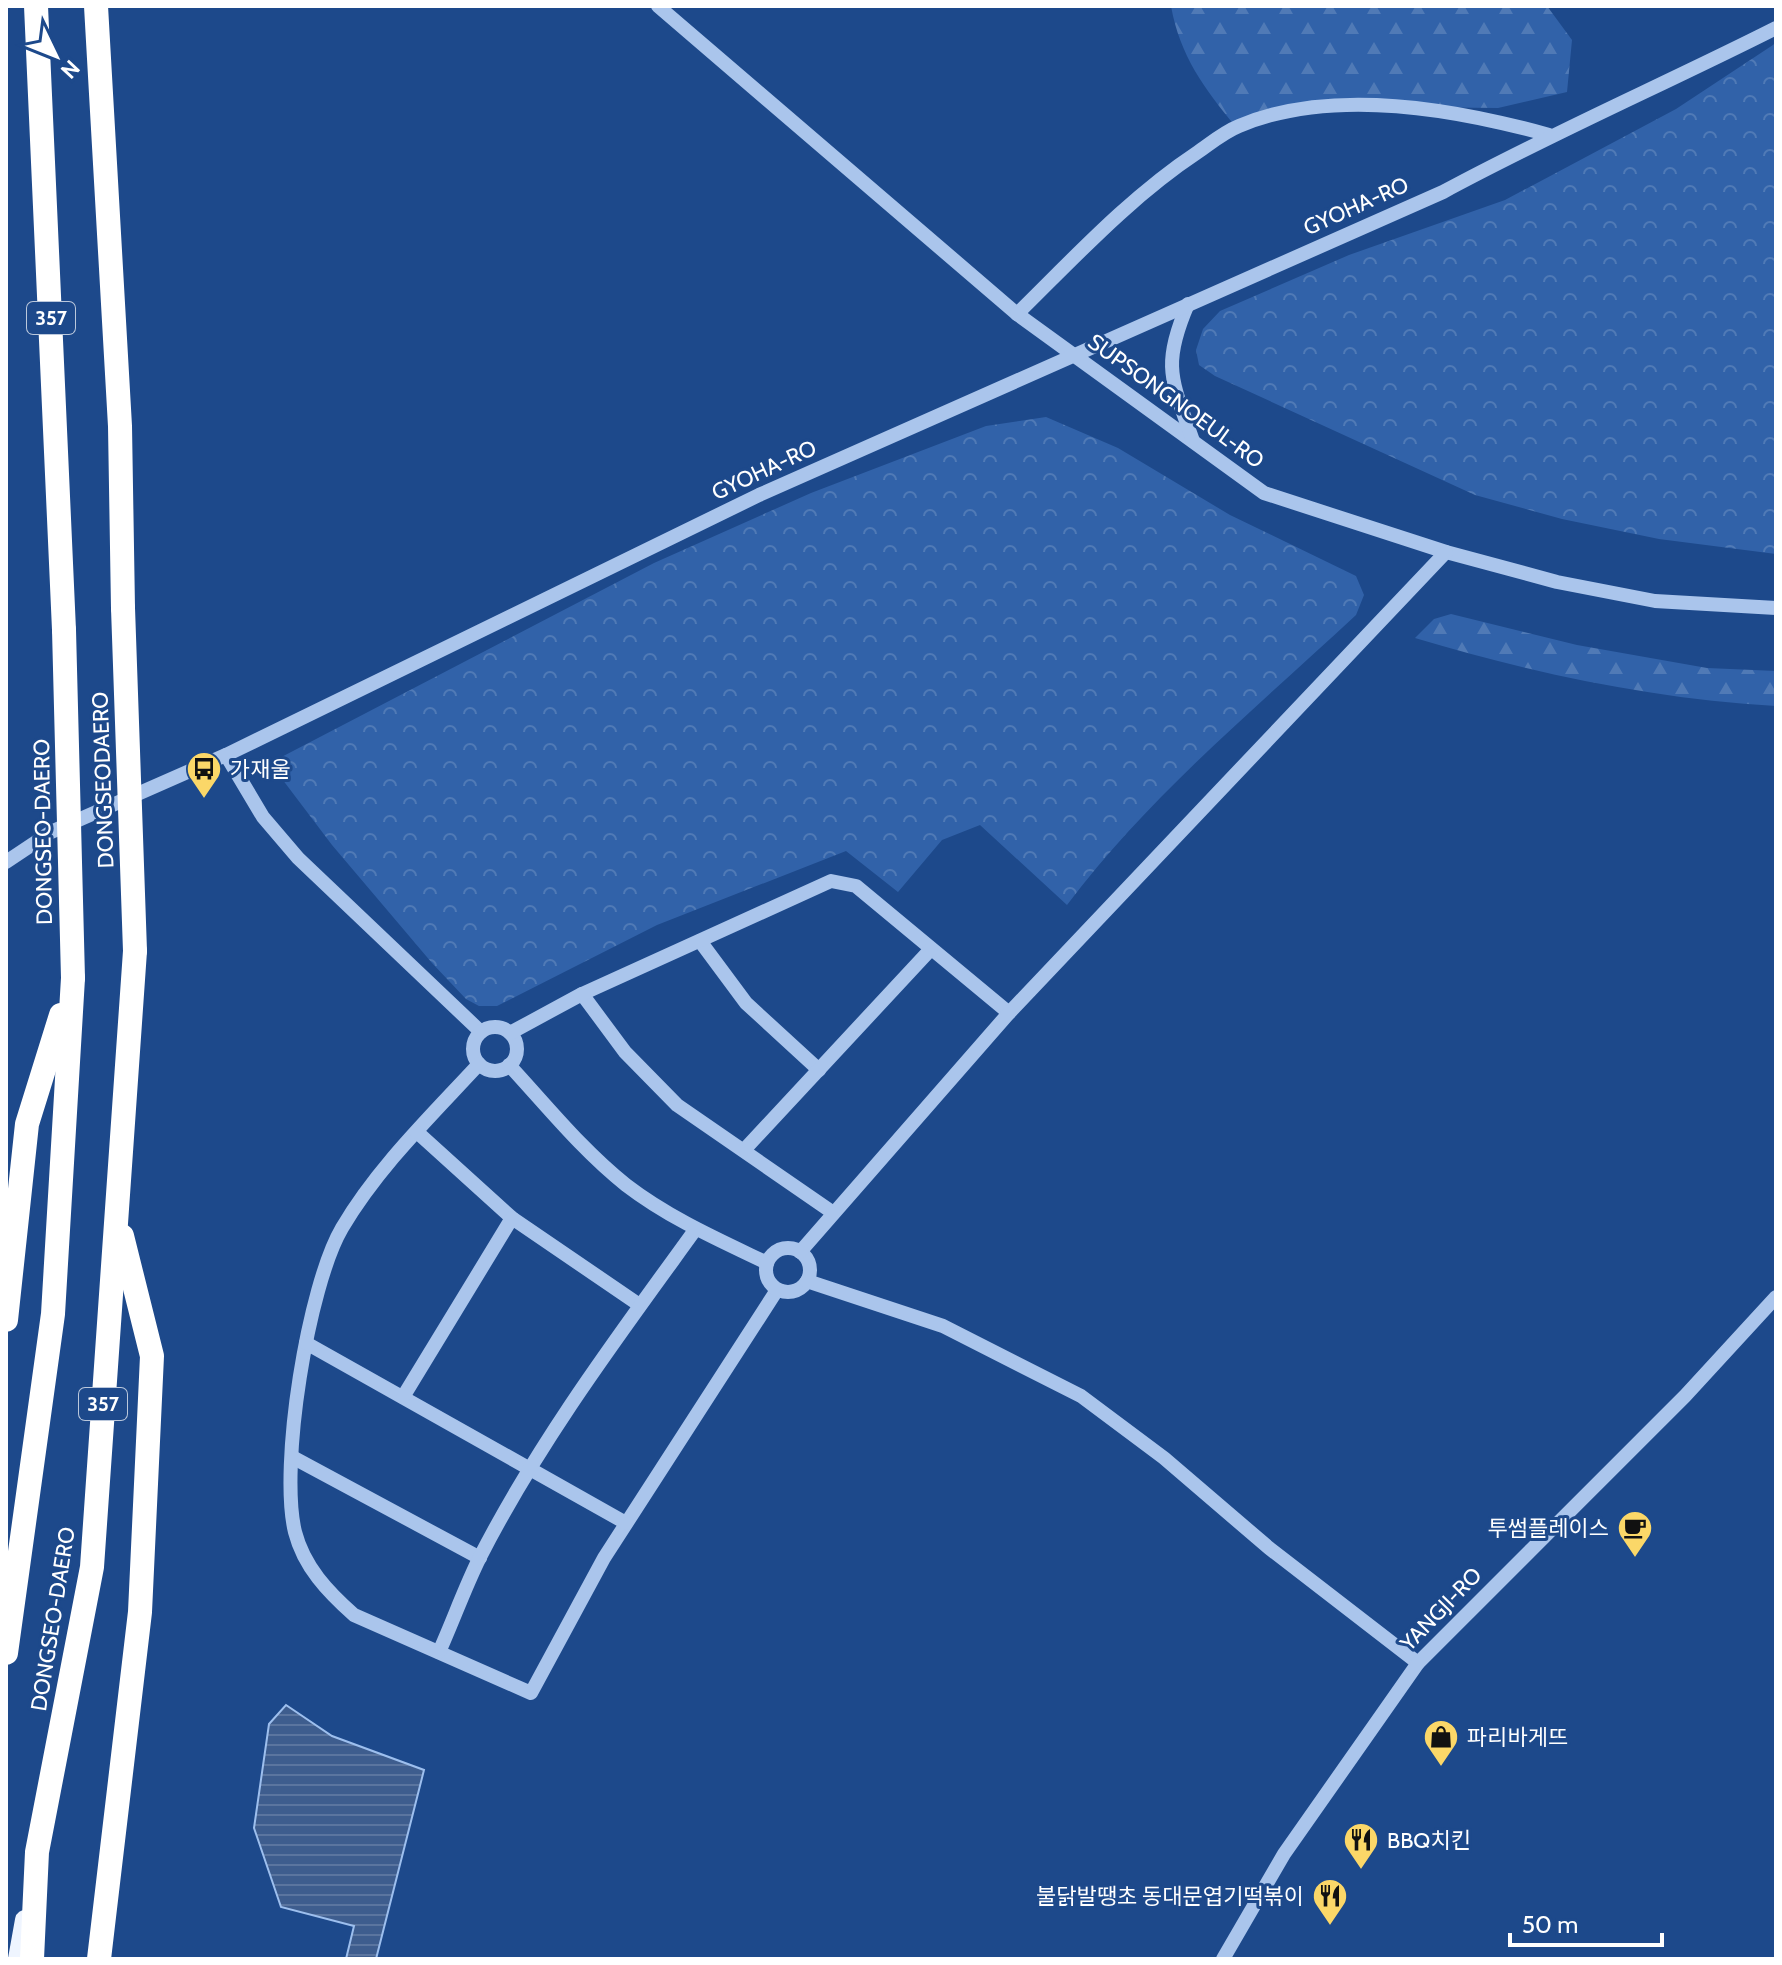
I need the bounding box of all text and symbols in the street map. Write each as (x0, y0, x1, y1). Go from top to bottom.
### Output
north arrow (16, 16, 96, 96)
text: N (55, 54, 85, 84)
street label: GYOHA-RO (1299, 171, 1413, 241)
road number: 357 (27, 302, 75, 334)
street label: SUPSONGNOEUL-RO (1083, 328, 1269, 474)
street label: GYOHA-RO (707, 434, 821, 506)
street label: DONGSEODAERO (86, 691, 120, 869)
street label: DONGSEO-DAERO (28, 739, 58, 925)
bus stop icon: 가재울 (185, 750, 223, 800)
place label: 가재울 (230, 756, 291, 783)
road number: 357 (79, 1388, 127, 1420)
cafe icon: 투썸플레이스 (1616, 1509, 1654, 1559)
place label: 투썸플레이스 (1488, 1515, 1609, 1542)
street label: DONGSEO-DAERO (25, 1525, 81, 1713)
street label: YANGJI-RO (1394, 1562, 1487, 1657)
shop icon: 파리바게뜨 (1422, 1718, 1460, 1768)
place label: 파리바게뜨 (1467, 1724, 1568, 1751)
restaurant icon: BBQ치킨 (1342, 1821, 1380, 1871)
place label: BBQ치킨 (1387, 1827, 1471, 1854)
restaurant icon: 불닭발땡초 동대문엽기떡볶이 (1311, 1877, 1349, 1927)
place label: 불닭발땡초 동대문엽기떡볶이 (1036, 1883, 1304, 1910)
scale bar (1510, 1897, 1662, 1947)
text: 50 m (1522, 1910, 1578, 1939)

